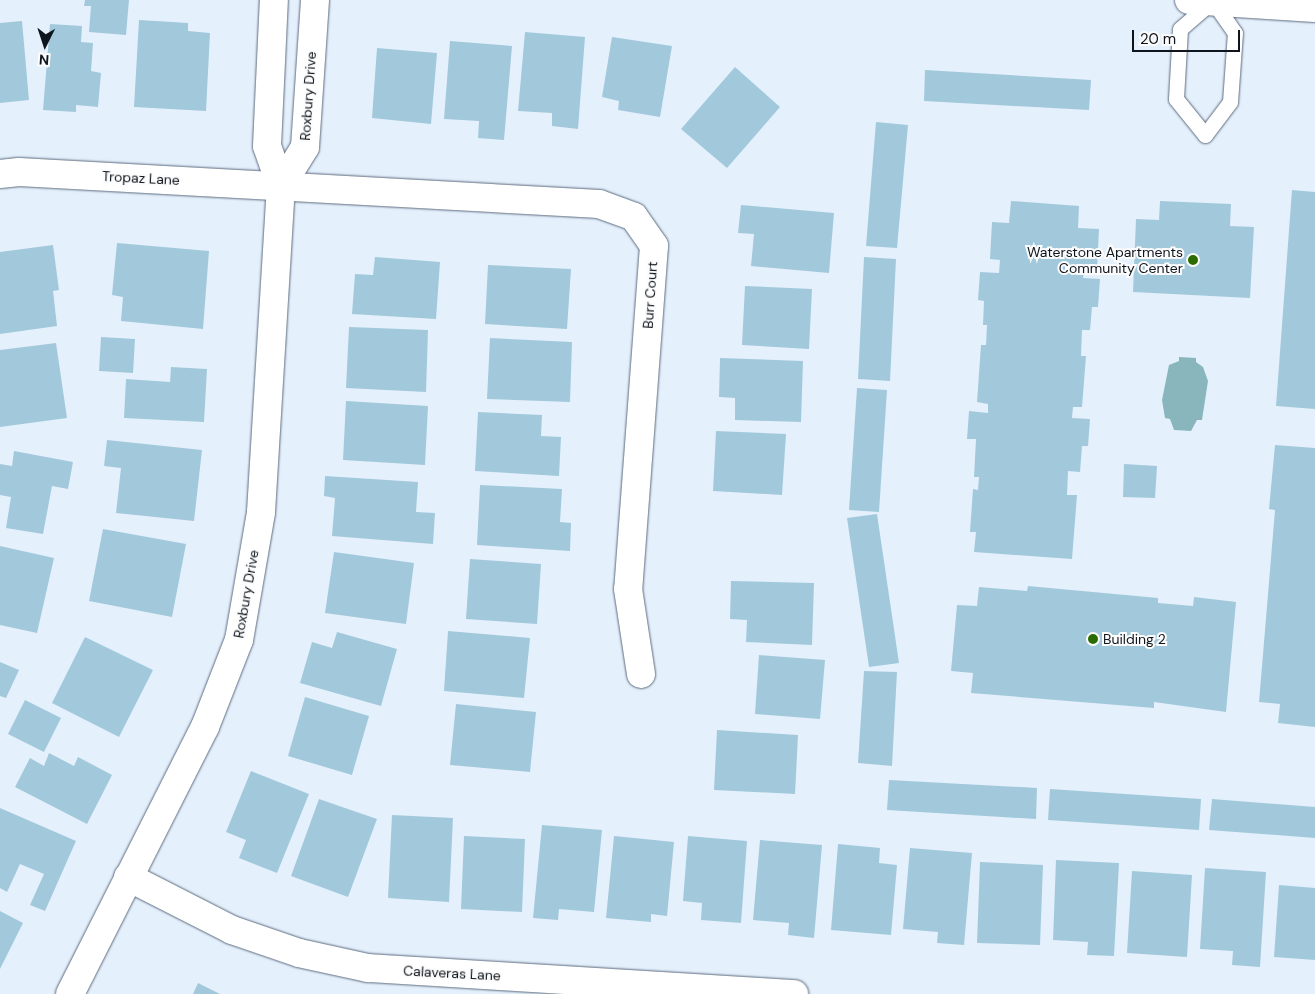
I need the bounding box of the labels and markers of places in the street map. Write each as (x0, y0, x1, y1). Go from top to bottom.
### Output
place label: Waterstone Apartments Community Center (1027, 244, 1183, 276)
marker: Waterstone Apartments Community Center (1187, 254, 1199, 266)
place label: Building 2 (1103, 631, 1166, 647)
marker: Building 2 (1087, 633, 1099, 645)

